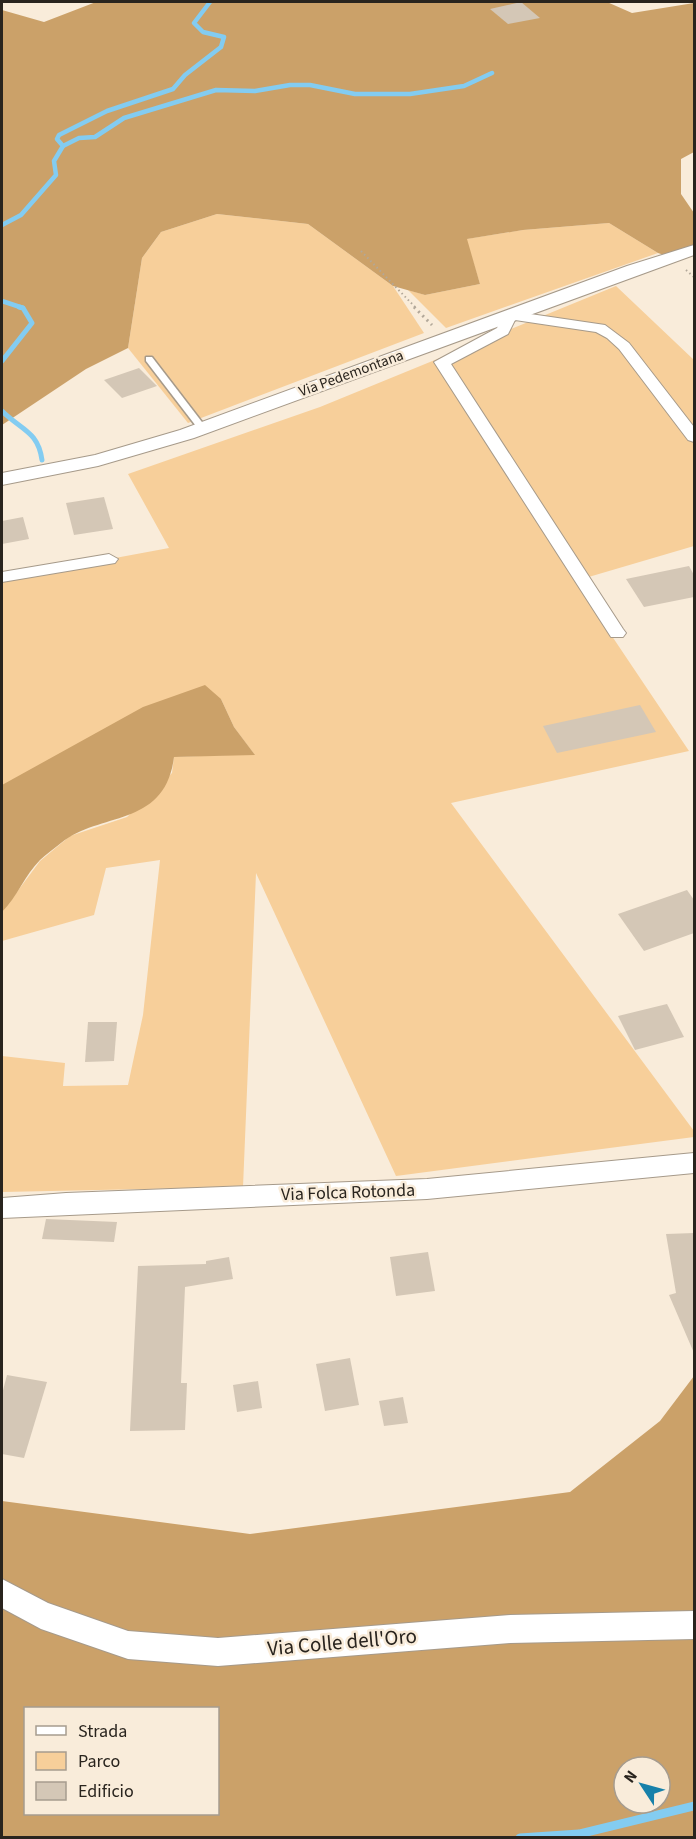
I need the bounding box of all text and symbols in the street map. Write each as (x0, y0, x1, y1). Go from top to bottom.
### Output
street label: Via Pedemontana (296, 345, 407, 402)
street label: Via Folca Rotonda (281, 1178, 415, 1207)
street label: Via Colle dell'Oro (266, 1621, 418, 1663)
legend (24, 1707, 219, 1815)
text: Strada (78, 1719, 127, 1744)
text: Parco (78, 1749, 120, 1774)
north arrow (612, 1755, 672, 1815)
text: N (619, 1766, 643, 1788)
text: Edificio (78, 1779, 134, 1804)

